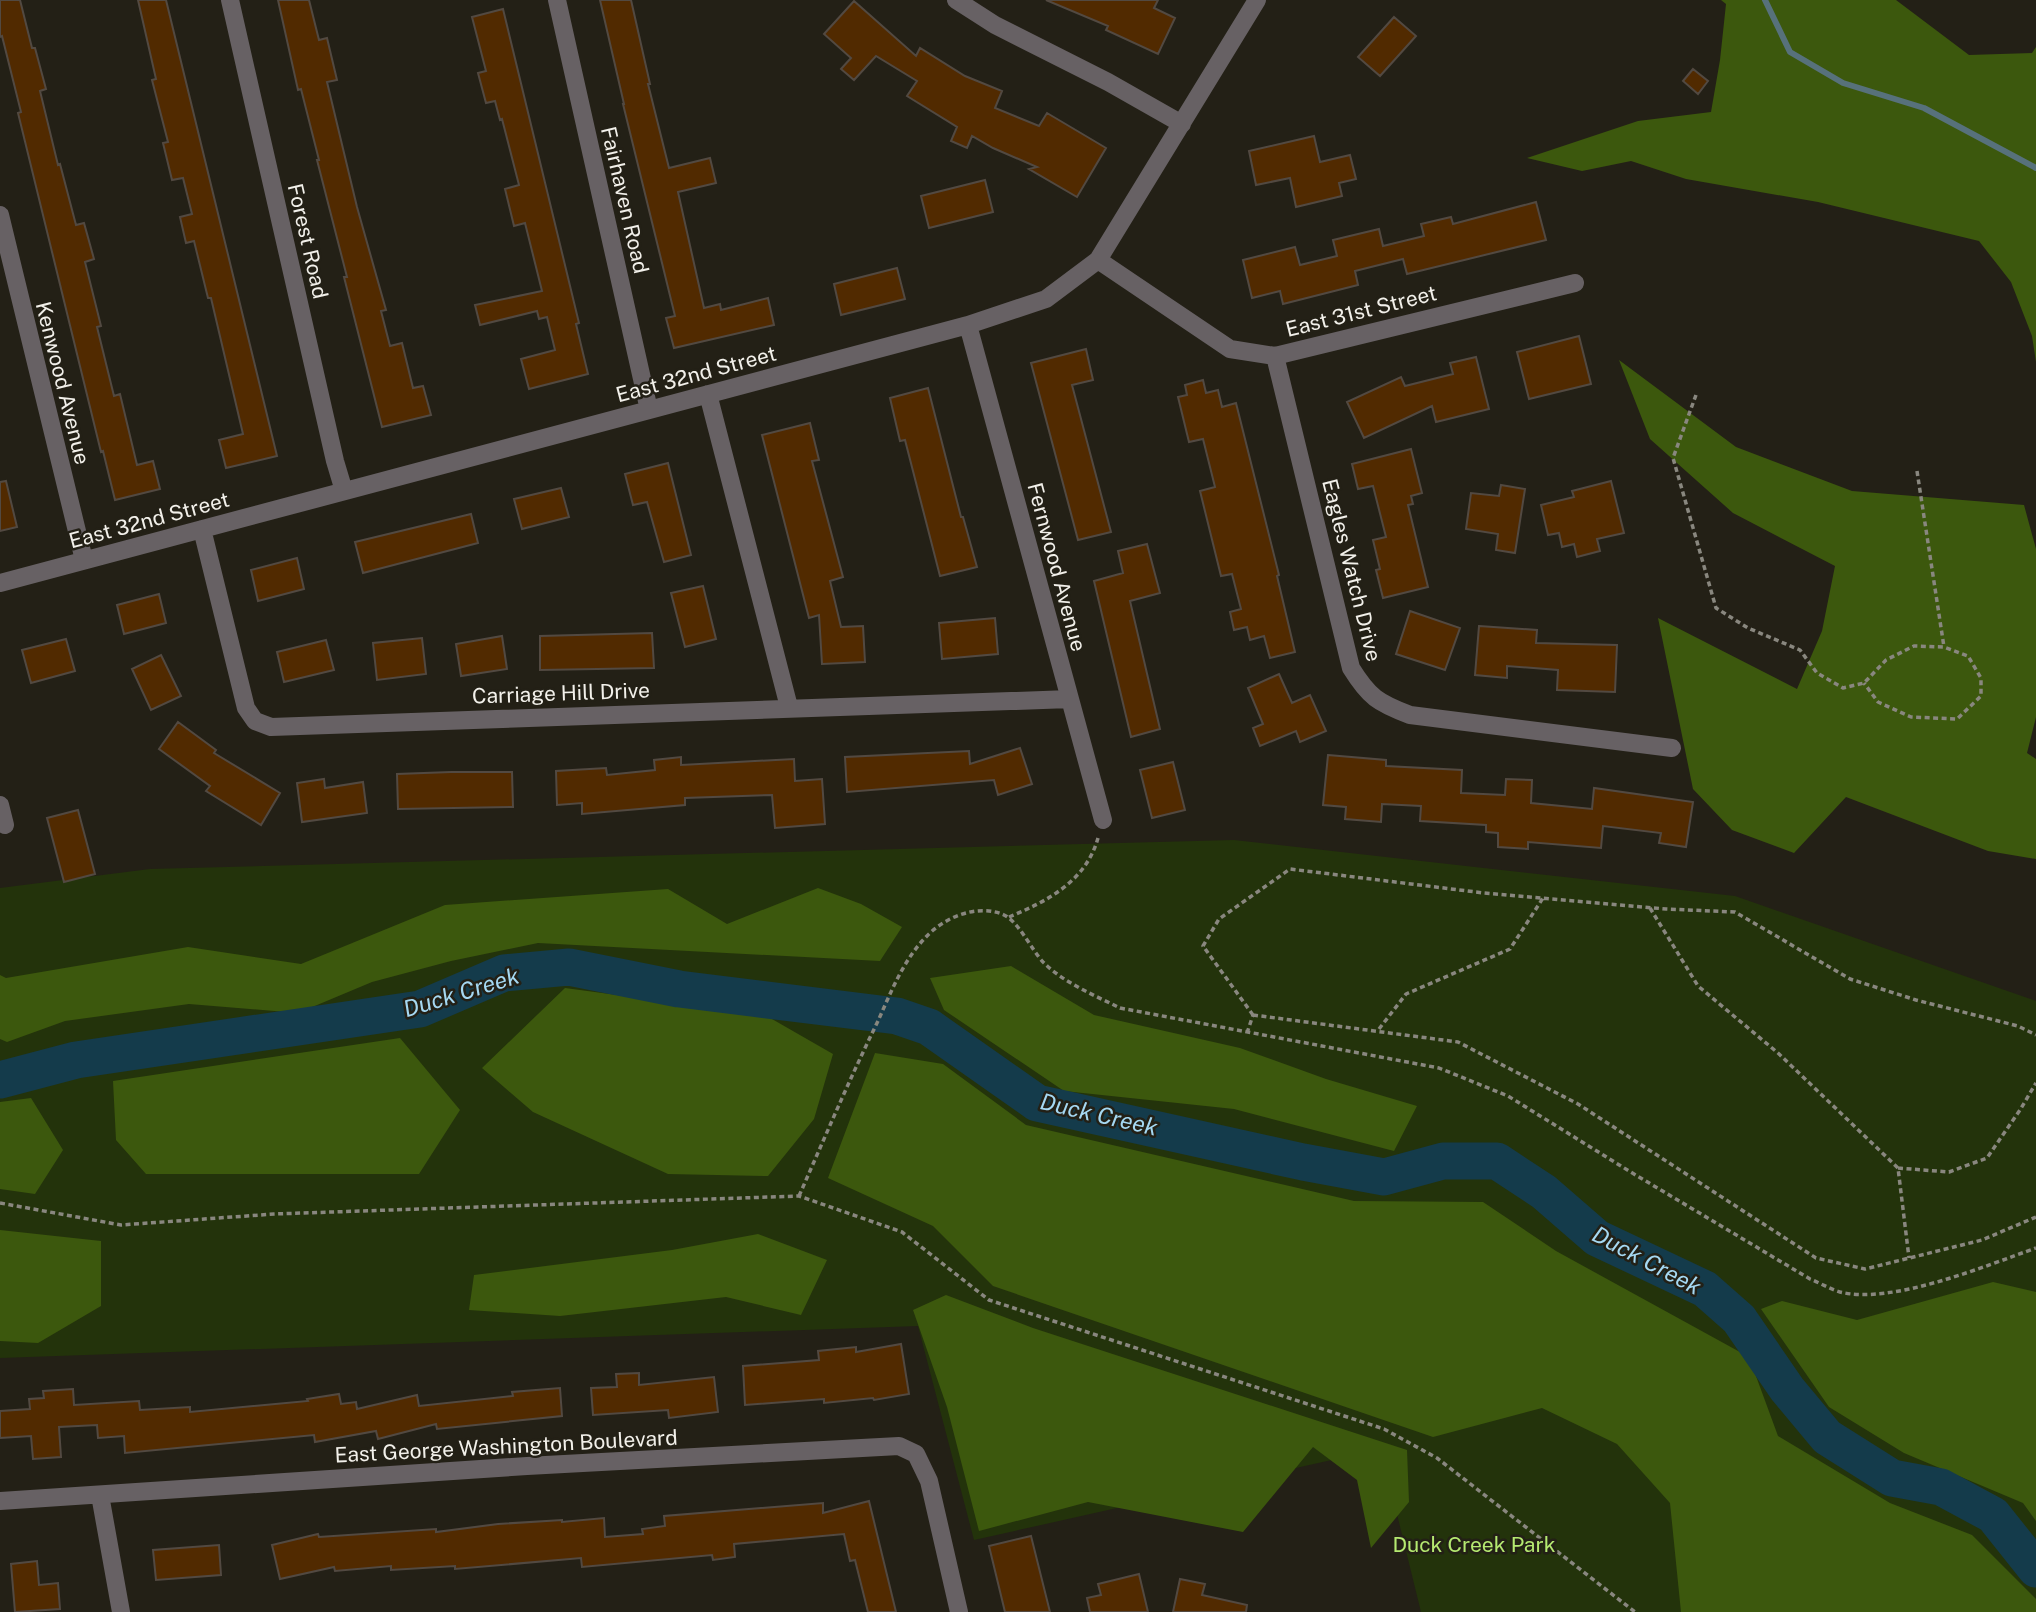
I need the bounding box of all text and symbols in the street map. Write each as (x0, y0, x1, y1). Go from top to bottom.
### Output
street label: Fairhaven Road (596, 124, 654, 276)
street label: Forest Road (283, 181, 333, 301)
street label: East 31st Street (1283, 280, 1439, 342)
street label: Kenwood Avenue (31, 299, 95, 467)
street label: East 32nd Street (613, 341, 779, 407)
street label: Eagles Watch Drive (1317, 476, 1387, 664)
street label: Fernwood Avenue (1022, 480, 1092, 654)
street label: East 32nd Street (66, 487, 232, 553)
street label: Carriage Hill Drive (472, 677, 650, 709)
water label: Duck Creek (400, 961, 523, 1022)
water label: Duck Creek (1038, 1087, 1161, 1141)
water label: Duck Creek (1588, 1220, 1707, 1300)
street label: East George Washington Boulevard (334, 1425, 678, 1467)
park label: Duck Creek Park (1393, 1532, 1556, 1557)

